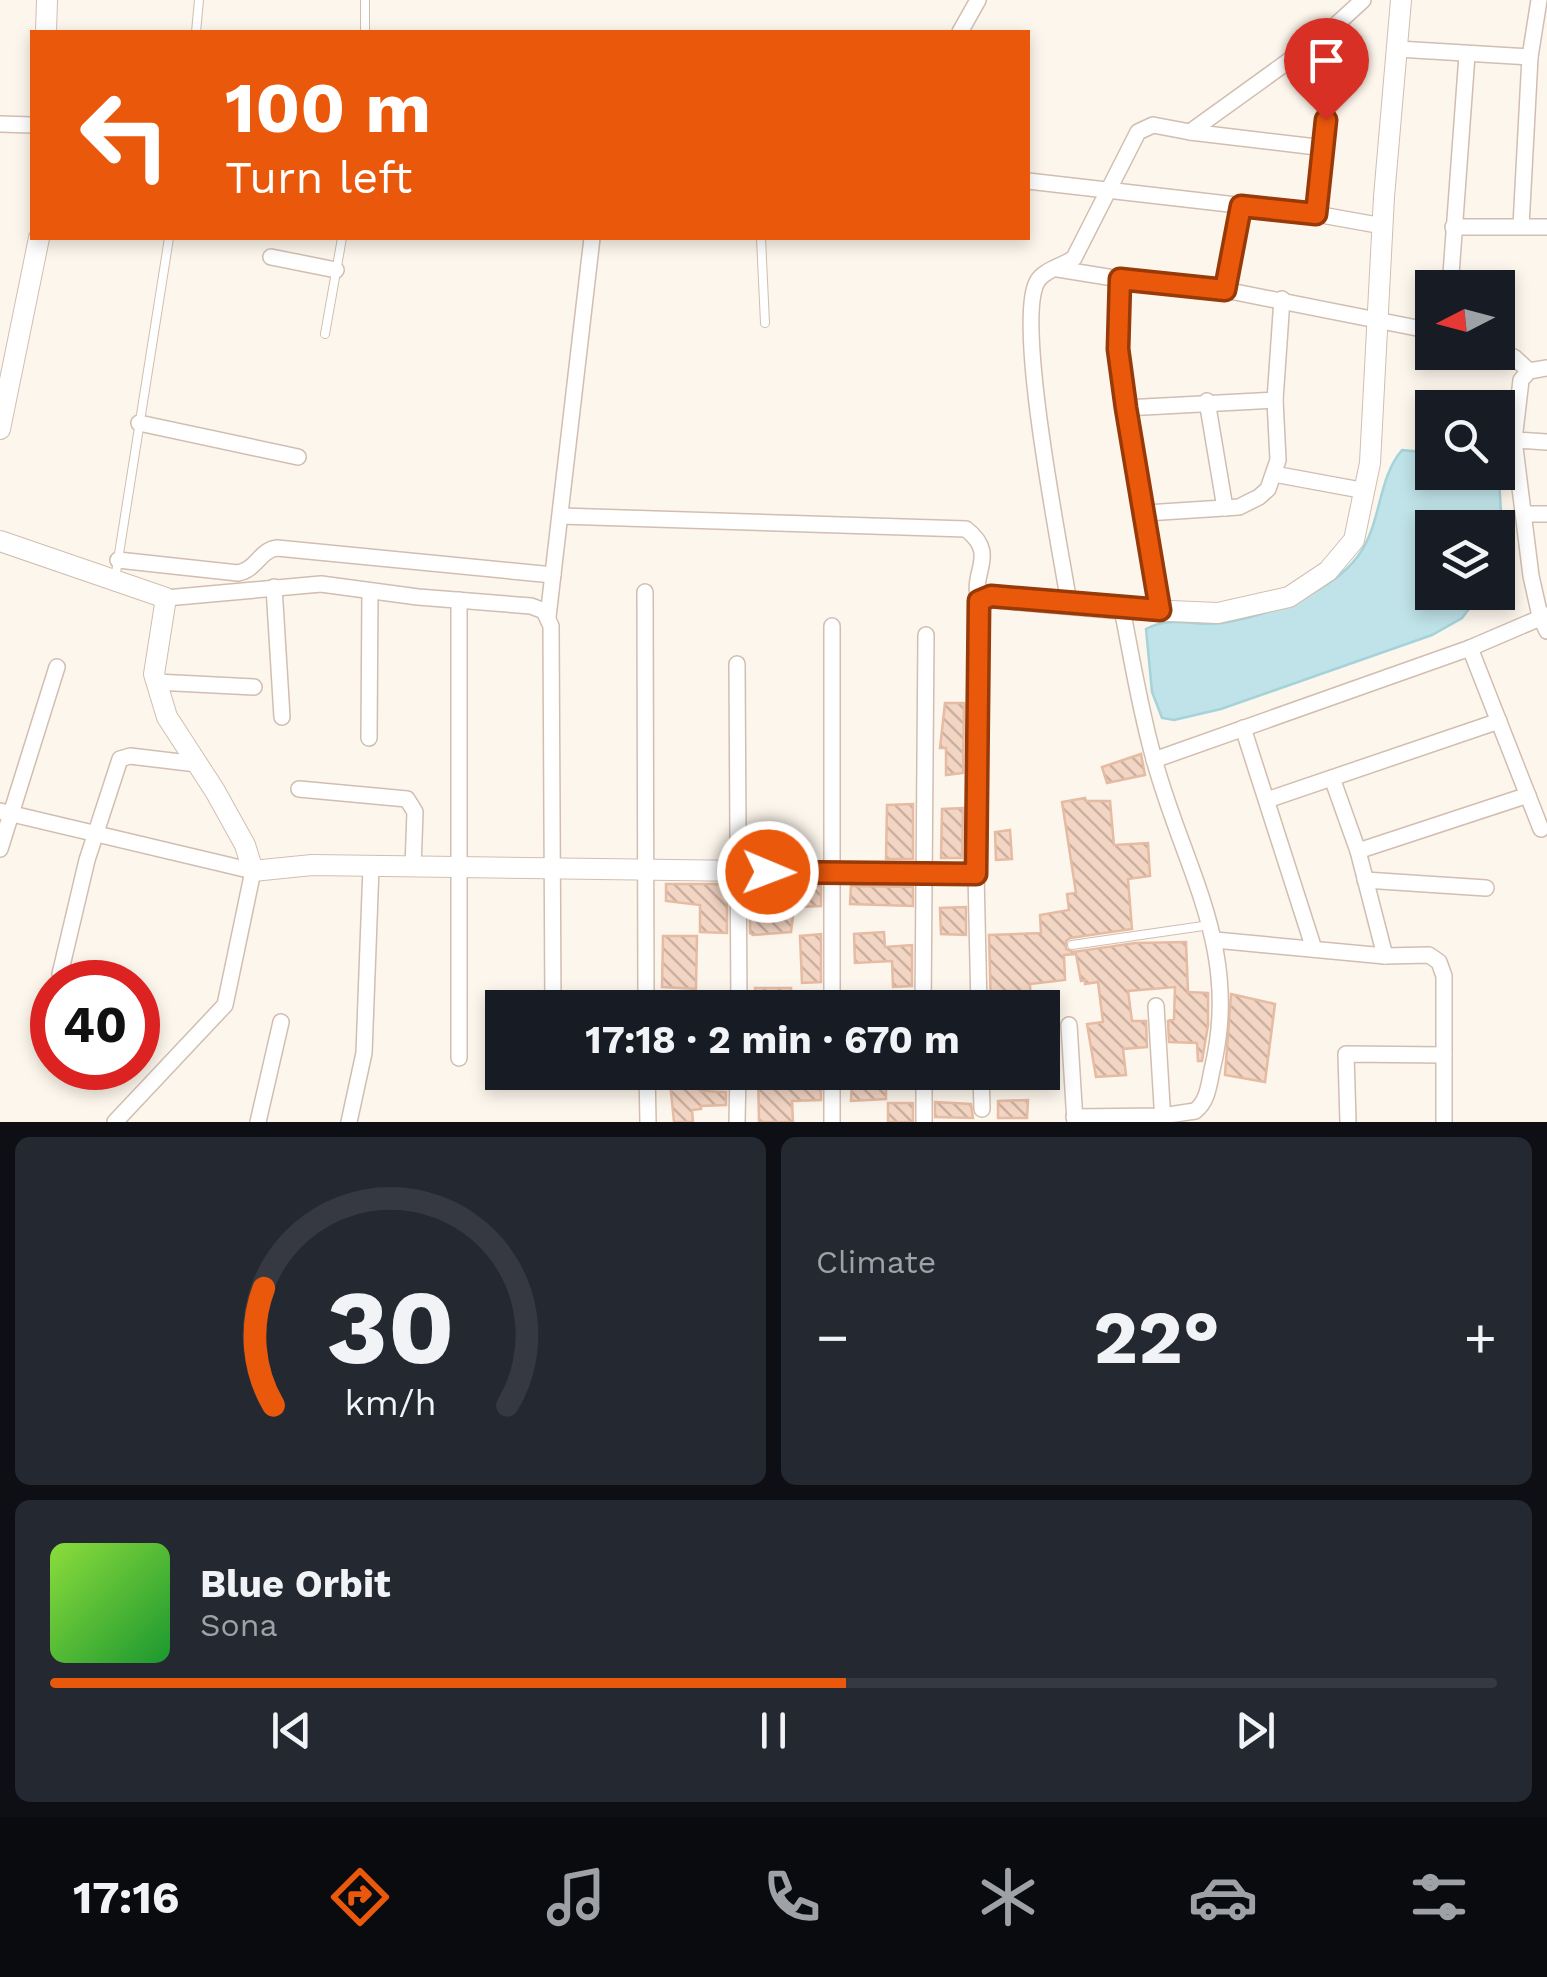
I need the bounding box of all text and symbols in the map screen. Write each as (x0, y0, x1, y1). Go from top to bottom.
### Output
pin (1284, 18, 1369, 121)
icon: arrive (1299, 33, 1354, 88)
text: 100 m (225, 67, 431, 149)
icon: left (60, 70, 190, 200)
text: Turn left (225, 151, 412, 204)
north arrow (1415, 270, 1515, 370)
map controls (1415, 270, 1515, 610)
button: search (1415, 390, 1515, 490)
button: layers (1415, 510, 1515, 610)
position arrow (716, 820, 820, 924)
speed limit sign: 40 (30, 960, 160, 1090)
text: 17:18 · 2 min · 670 m (585, 1018, 960, 1062)
text: Climate (816, 1243, 936, 1281)
text: 30 (326, 1266, 455, 1388)
text: 22° (1093, 1293, 1220, 1381)
text: − (816, 1305, 849, 1369)
text: + (1464, 1305, 1497, 1369)
text: km/h (344, 1382, 437, 1424)
text: Blue Orbit (200, 1562, 391, 1606)
text: Sona (200, 1606, 278, 1644)
icon: previous (264, 1703, 319, 1758)
icon: pause (746, 1703, 801, 1758)
icon: next (1228, 1703, 1283, 1758)
icon: directions (325, 1862, 395, 1932)
icon: music (541, 1862, 611, 1932)
icon: phone (757, 1862, 827, 1932)
icon: climate (973, 1862, 1043, 1932)
icon: car (1188, 1862, 1258, 1932)
icon: filters (1404, 1862, 1474, 1932)
text: 17:16 (73, 1871, 180, 1924)

